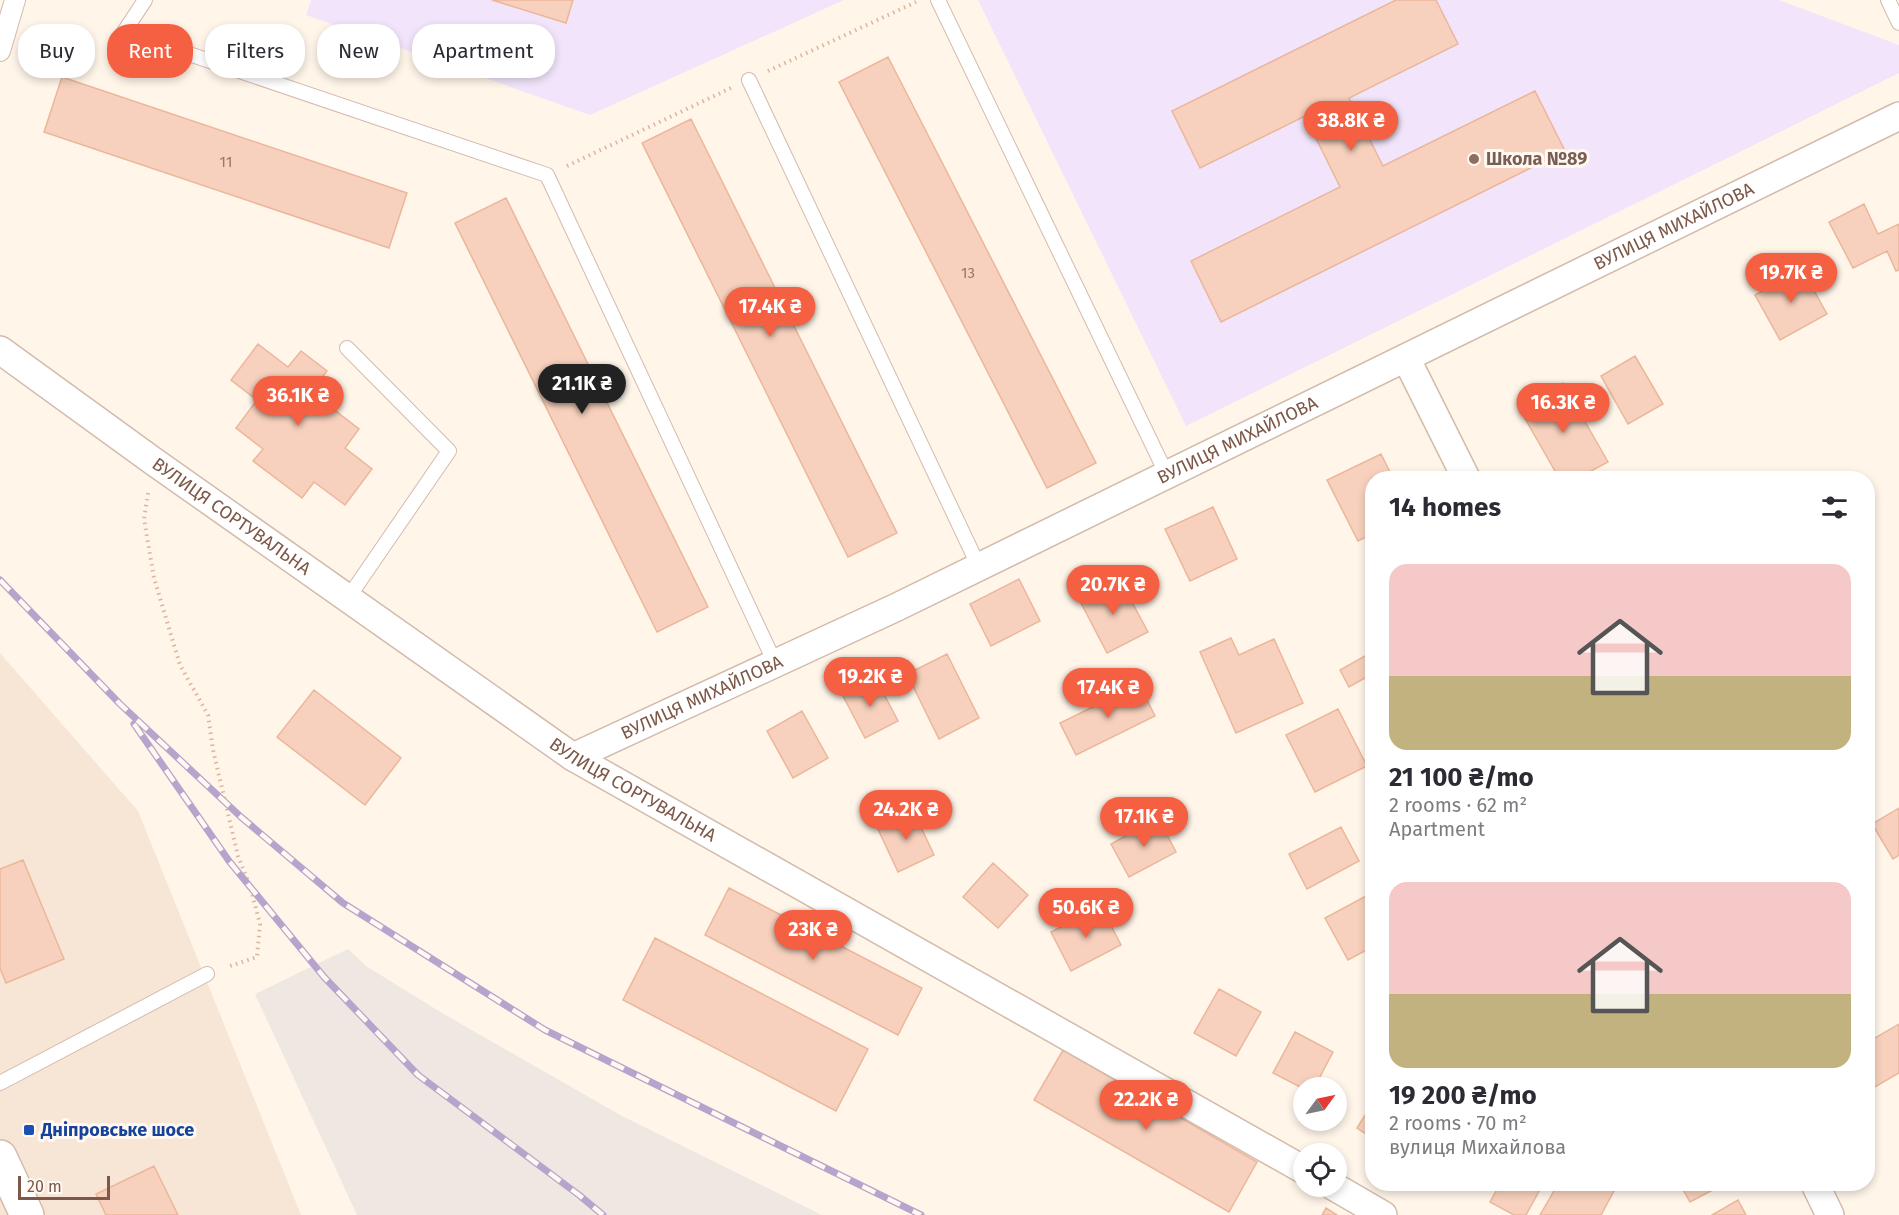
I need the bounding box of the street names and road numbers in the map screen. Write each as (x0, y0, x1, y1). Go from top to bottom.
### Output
street label: ВУЛИЦЯ МИХАЙЛОВА (1590, 178, 1758, 275)
street label: ВУЛИЦЯ МИХАЙЛОВА (1153, 391, 1322, 489)
street label: ВУЛИЦЯ СОРТУВАЛЬНА (148, 453, 316, 580)
street label: ВУЛИЦЯ МИХАЙЛОВА (617, 650, 787, 744)
street label: ВУЛИЦЯ СОРТУВАЛЬНА (545, 733, 721, 847)

